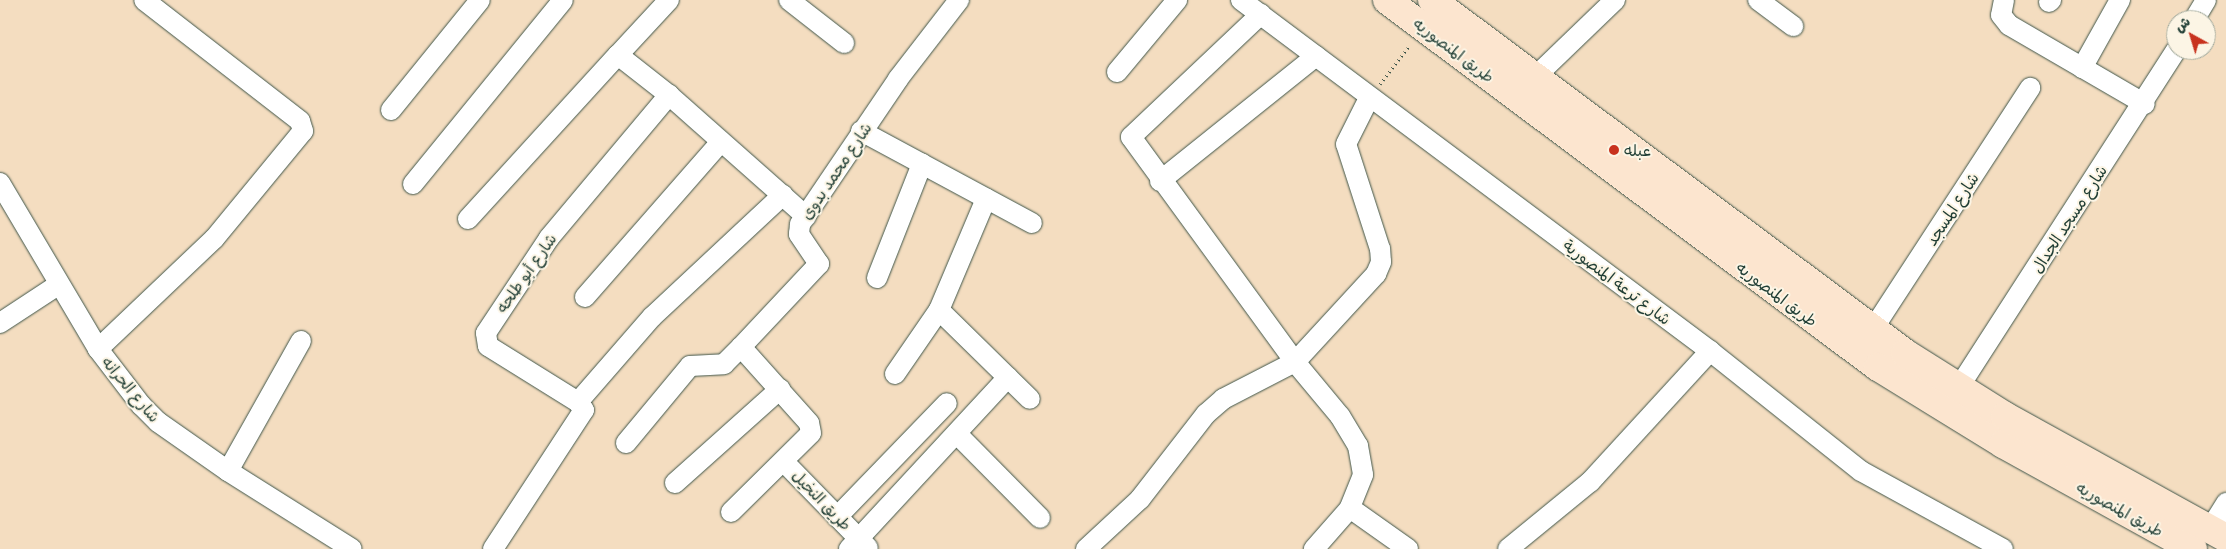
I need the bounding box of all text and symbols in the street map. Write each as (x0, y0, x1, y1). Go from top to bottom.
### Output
north arrow (2166, 10, 2216, 60)
text: ش (2170, 12, 2194, 36)
street label: طريق المنصوريه (1410, 13, 1498, 87)
street label: شارع محمد بدوى (796, 119, 876, 223)
place label: عبله (1624, 140, 1651, 160)
marker: عبله (1608, 144, 1620, 156)
street label: شارع مسجد الجدال (2027, 161, 2111, 277)
street label: شارع المسجد (1921, 169, 1983, 249)
street label: شارع أبو طلحه (492, 230, 560, 316)
street label: شارع ترعة المنصورية (1559, 235, 1675, 329)
street label: طريق المنصوريه (1733, 257, 1821, 331)
street label: شارع الحرانه (98, 352, 164, 426)
street label: طريق النخيل (788, 466, 856, 534)
street label: طريق المنصوريه (2073, 477, 2167, 541)

